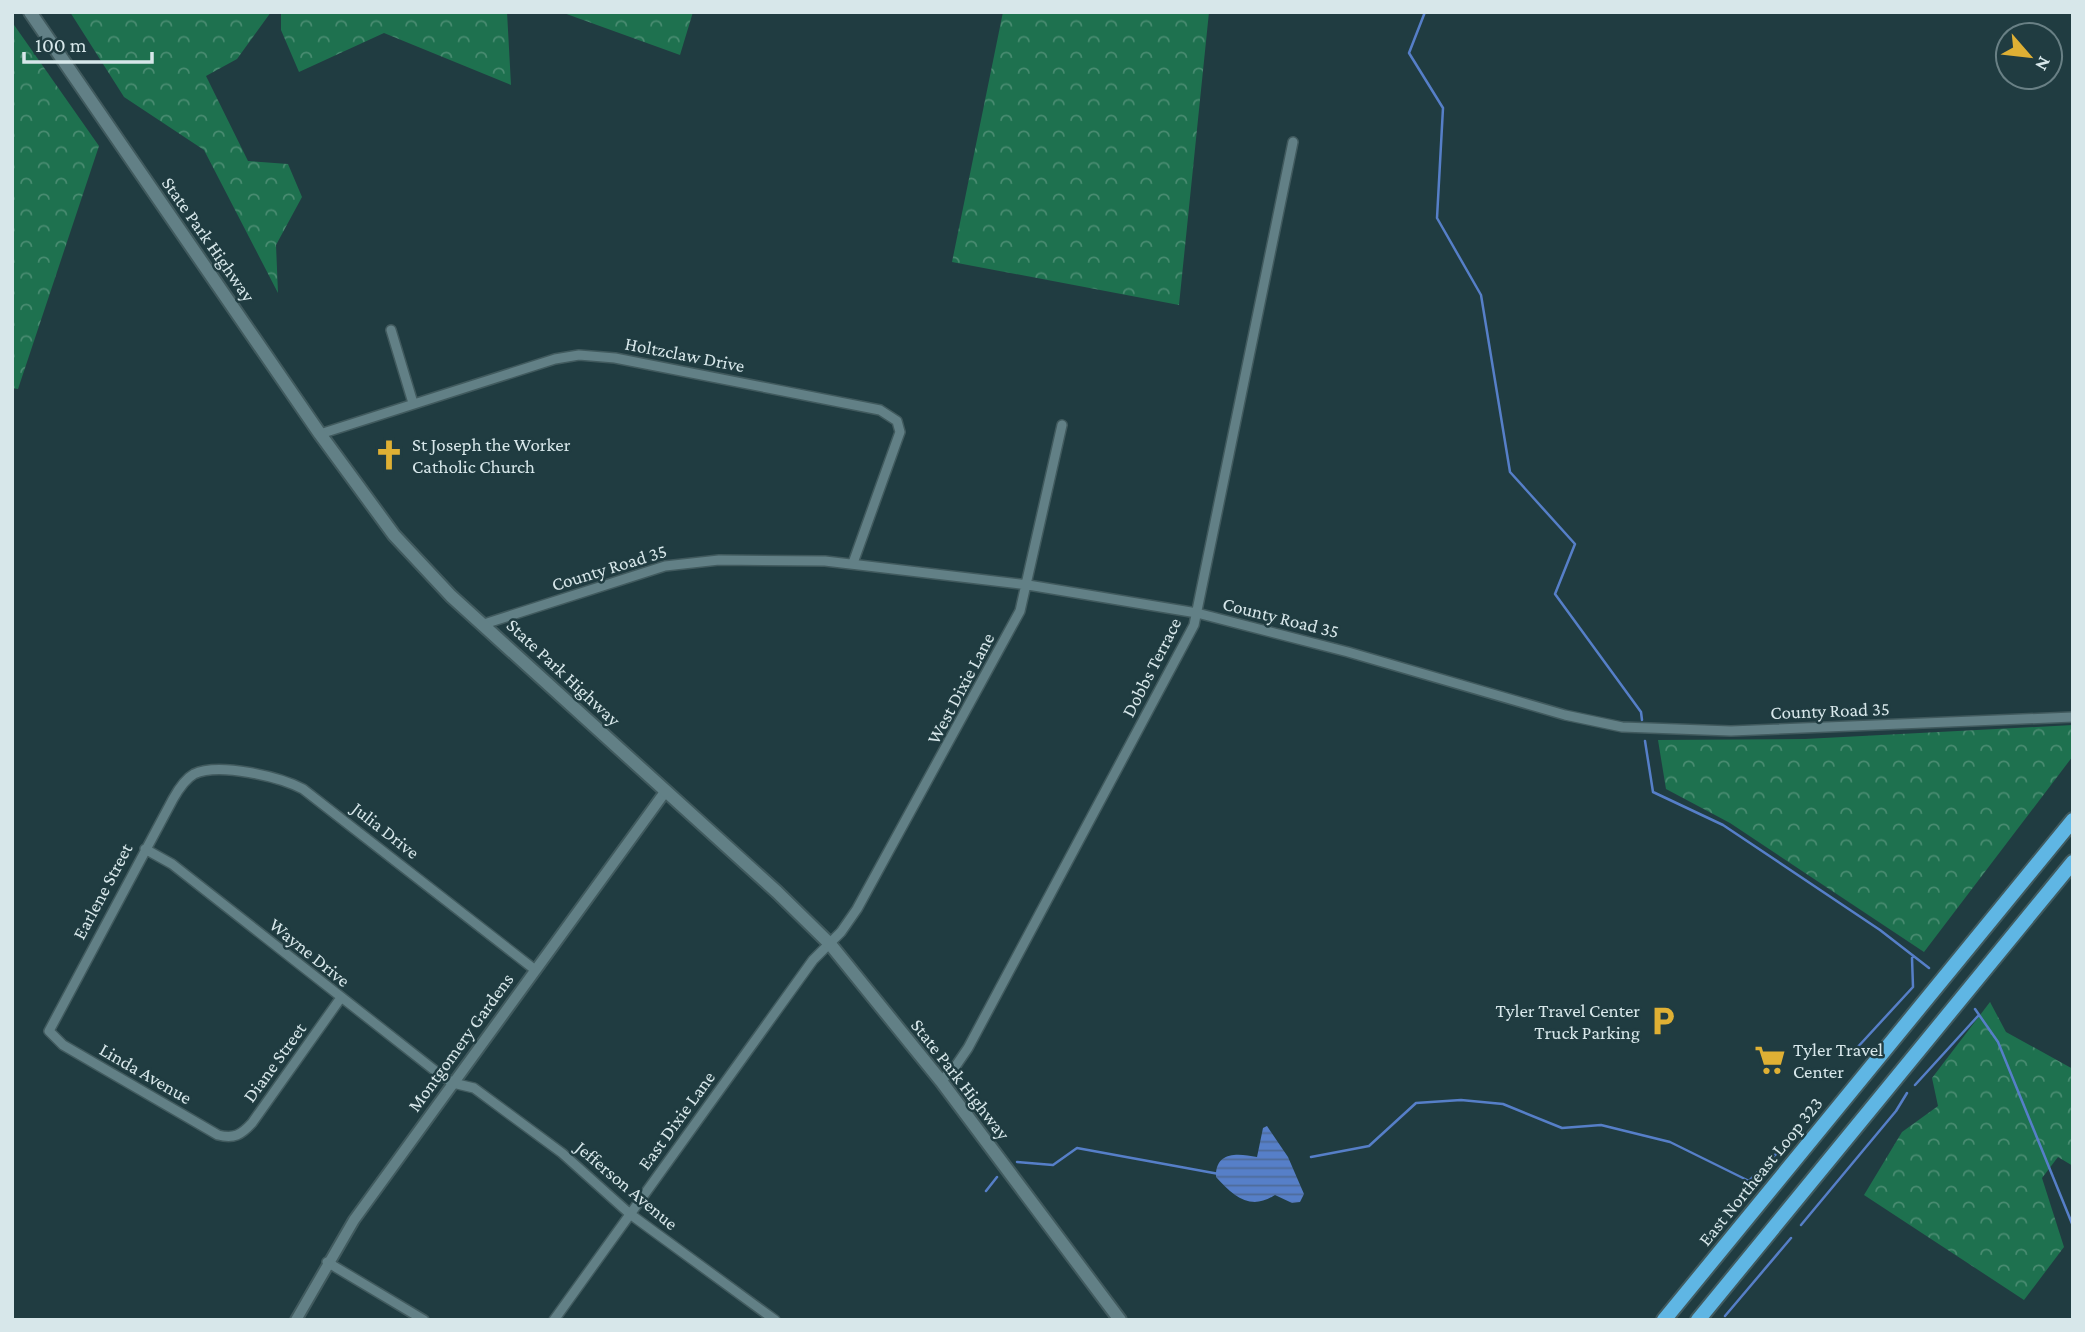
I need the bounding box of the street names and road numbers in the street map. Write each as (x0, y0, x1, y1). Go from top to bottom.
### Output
street label: State Park Highway (158, 173, 260, 306)
street label: Holtzclaw Drive (623, 333, 747, 376)
street label: County Road 35 (549, 540, 669, 595)
street label: County Road 35 (1220, 593, 1341, 642)
street label: State Park Highway (503, 614, 625, 730)
street label: Dobbs Terrace (1117, 614, 1185, 720)
street label: West Dixie Lane (922, 629, 998, 747)
street label: County Road 35 (1770, 698, 1890, 723)
street label: Julia Drive (346, 796, 423, 863)
street label: Earlene Street (68, 839, 137, 943)
street label: Wayne Drive (265, 914, 354, 991)
street label: Montgomery Gardens (403, 969, 518, 1116)
street label: State Park Highway (907, 1015, 1014, 1144)
street label: Diane Street (239, 1018, 311, 1106)
street label: Linda Avenue (96, 1039, 196, 1108)
street label: East Dixie Lane (634, 1067, 719, 1174)
street label: East Northeast Loop 323 (1694, 1093, 1827, 1250)
street label: Jefferson Avenue (570, 1135, 682, 1234)

